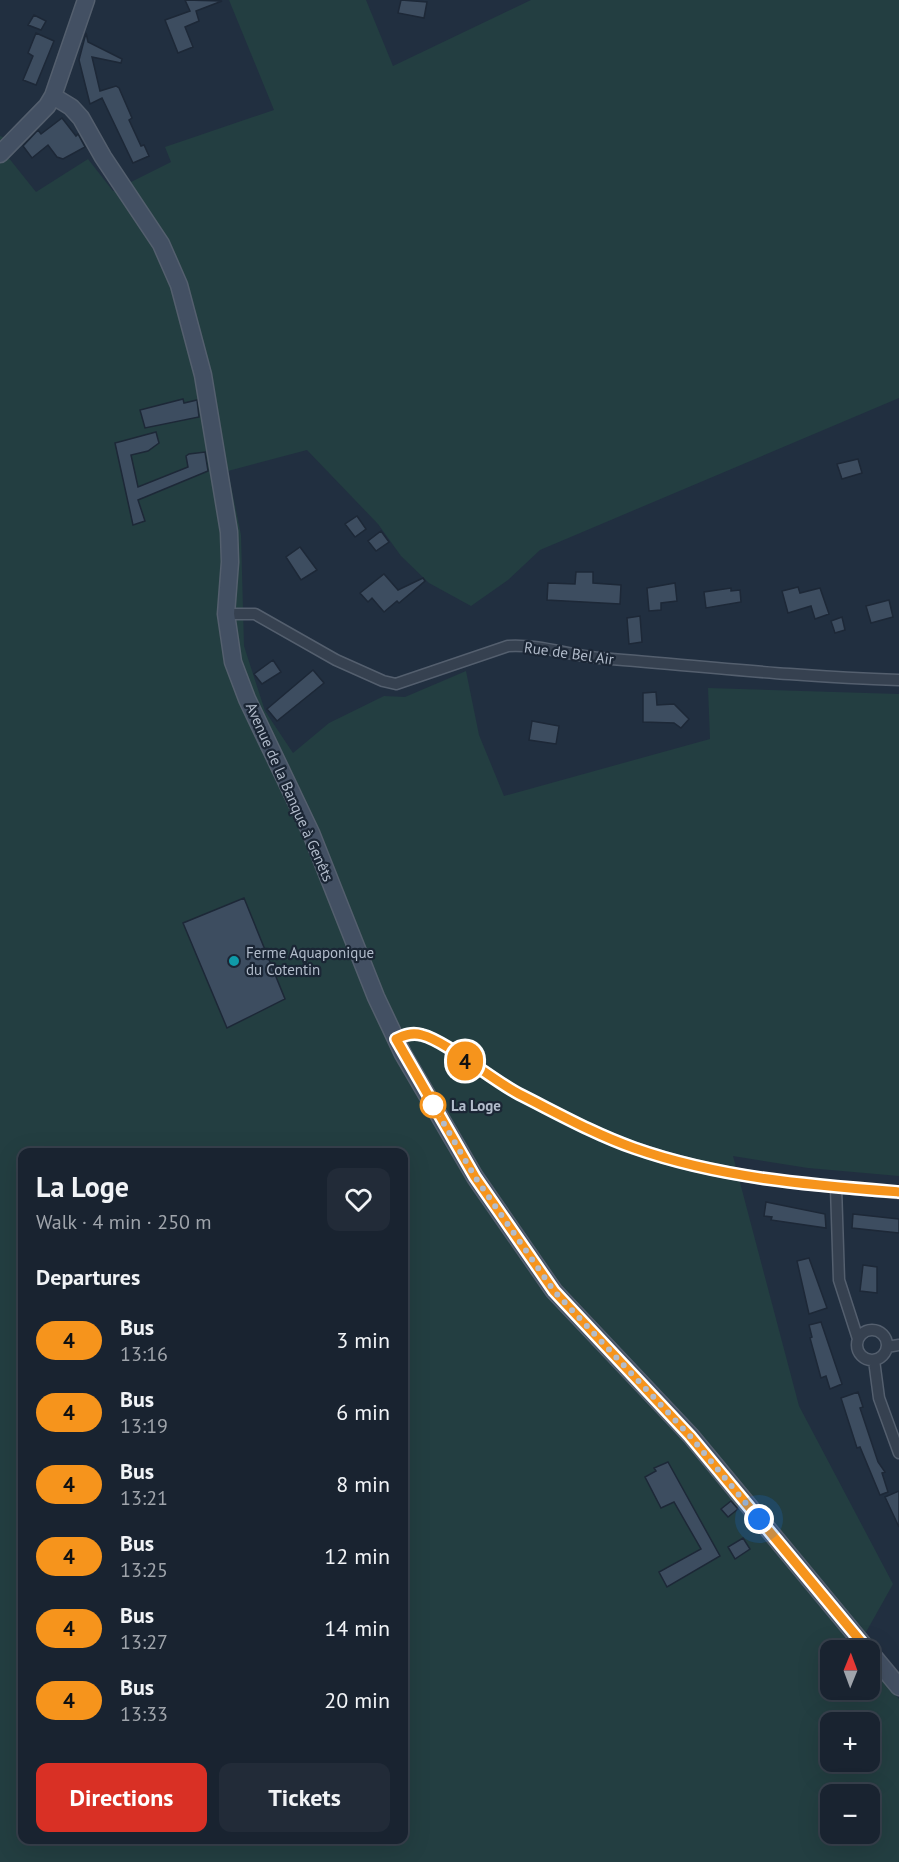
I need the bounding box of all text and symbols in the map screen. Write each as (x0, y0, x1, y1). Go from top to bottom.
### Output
street label: Rue de Bel Air (523, 637, 615, 669)
street label: Avenue de la Banque à Genêts (242, 700, 338, 884)
place label: Ferme Aquaponique du Cotentin (246, 943, 374, 979)
marker: Ferme Aquaponique du Cotentin (227, 954, 241, 968)
line badge: 4 (446, 1042, 484, 1080)
text: 4 (459, 1048, 471, 1075)
marker: La Loge (420, 1092, 446, 1118)
place label: La Loge (451, 1096, 501, 1115)
text: La Loge (36, 1168, 129, 1205)
button: heart (327, 1168, 390, 1231)
text: Walk · 4 min · 250 m (36, 1209, 212, 1235)
text: Departures (36, 1263, 140, 1291)
text: Bus (120, 1313, 154, 1341)
text: 3 min (336, 1326, 390, 1354)
text: 4 (63, 1327, 75, 1354)
text: 13:16 (120, 1341, 168, 1367)
text: Bus (120, 1385, 154, 1413)
text: 6 min (336, 1398, 390, 1426)
text: 4 (63, 1399, 75, 1426)
text: 13:19 (120, 1413, 168, 1439)
text: Bus (120, 1457, 154, 1485)
text: 8 min (336, 1470, 390, 1498)
text: 4 (63, 1471, 75, 1498)
text: 13:21 (120, 1485, 168, 1511)
your location (744, 1504, 774, 1534)
text: Bus (120, 1529, 154, 1557)
text: 12 min (324, 1542, 390, 1570)
text: 4 (63, 1543, 75, 1570)
text: 13:25 (120, 1557, 168, 1583)
text: Bus (120, 1601, 154, 1629)
text: 14 min (324, 1614, 390, 1642)
text: 4 (63, 1615, 75, 1642)
text: 13:27 (120, 1629, 168, 1655)
north arrow (820, 1640, 880, 1700)
map controls (820, 1640, 880, 1844)
text: Bus (120, 1673, 154, 1701)
text: 20 min (324, 1686, 390, 1714)
text: 4 (63, 1687, 75, 1714)
text: 13:33 (120, 1701, 168, 1727)
button: + (820, 1712, 880, 1772)
button: Directions (36, 1763, 207, 1832)
button: Tickets (219, 1763, 390, 1832)
button: − (820, 1784, 880, 1844)

